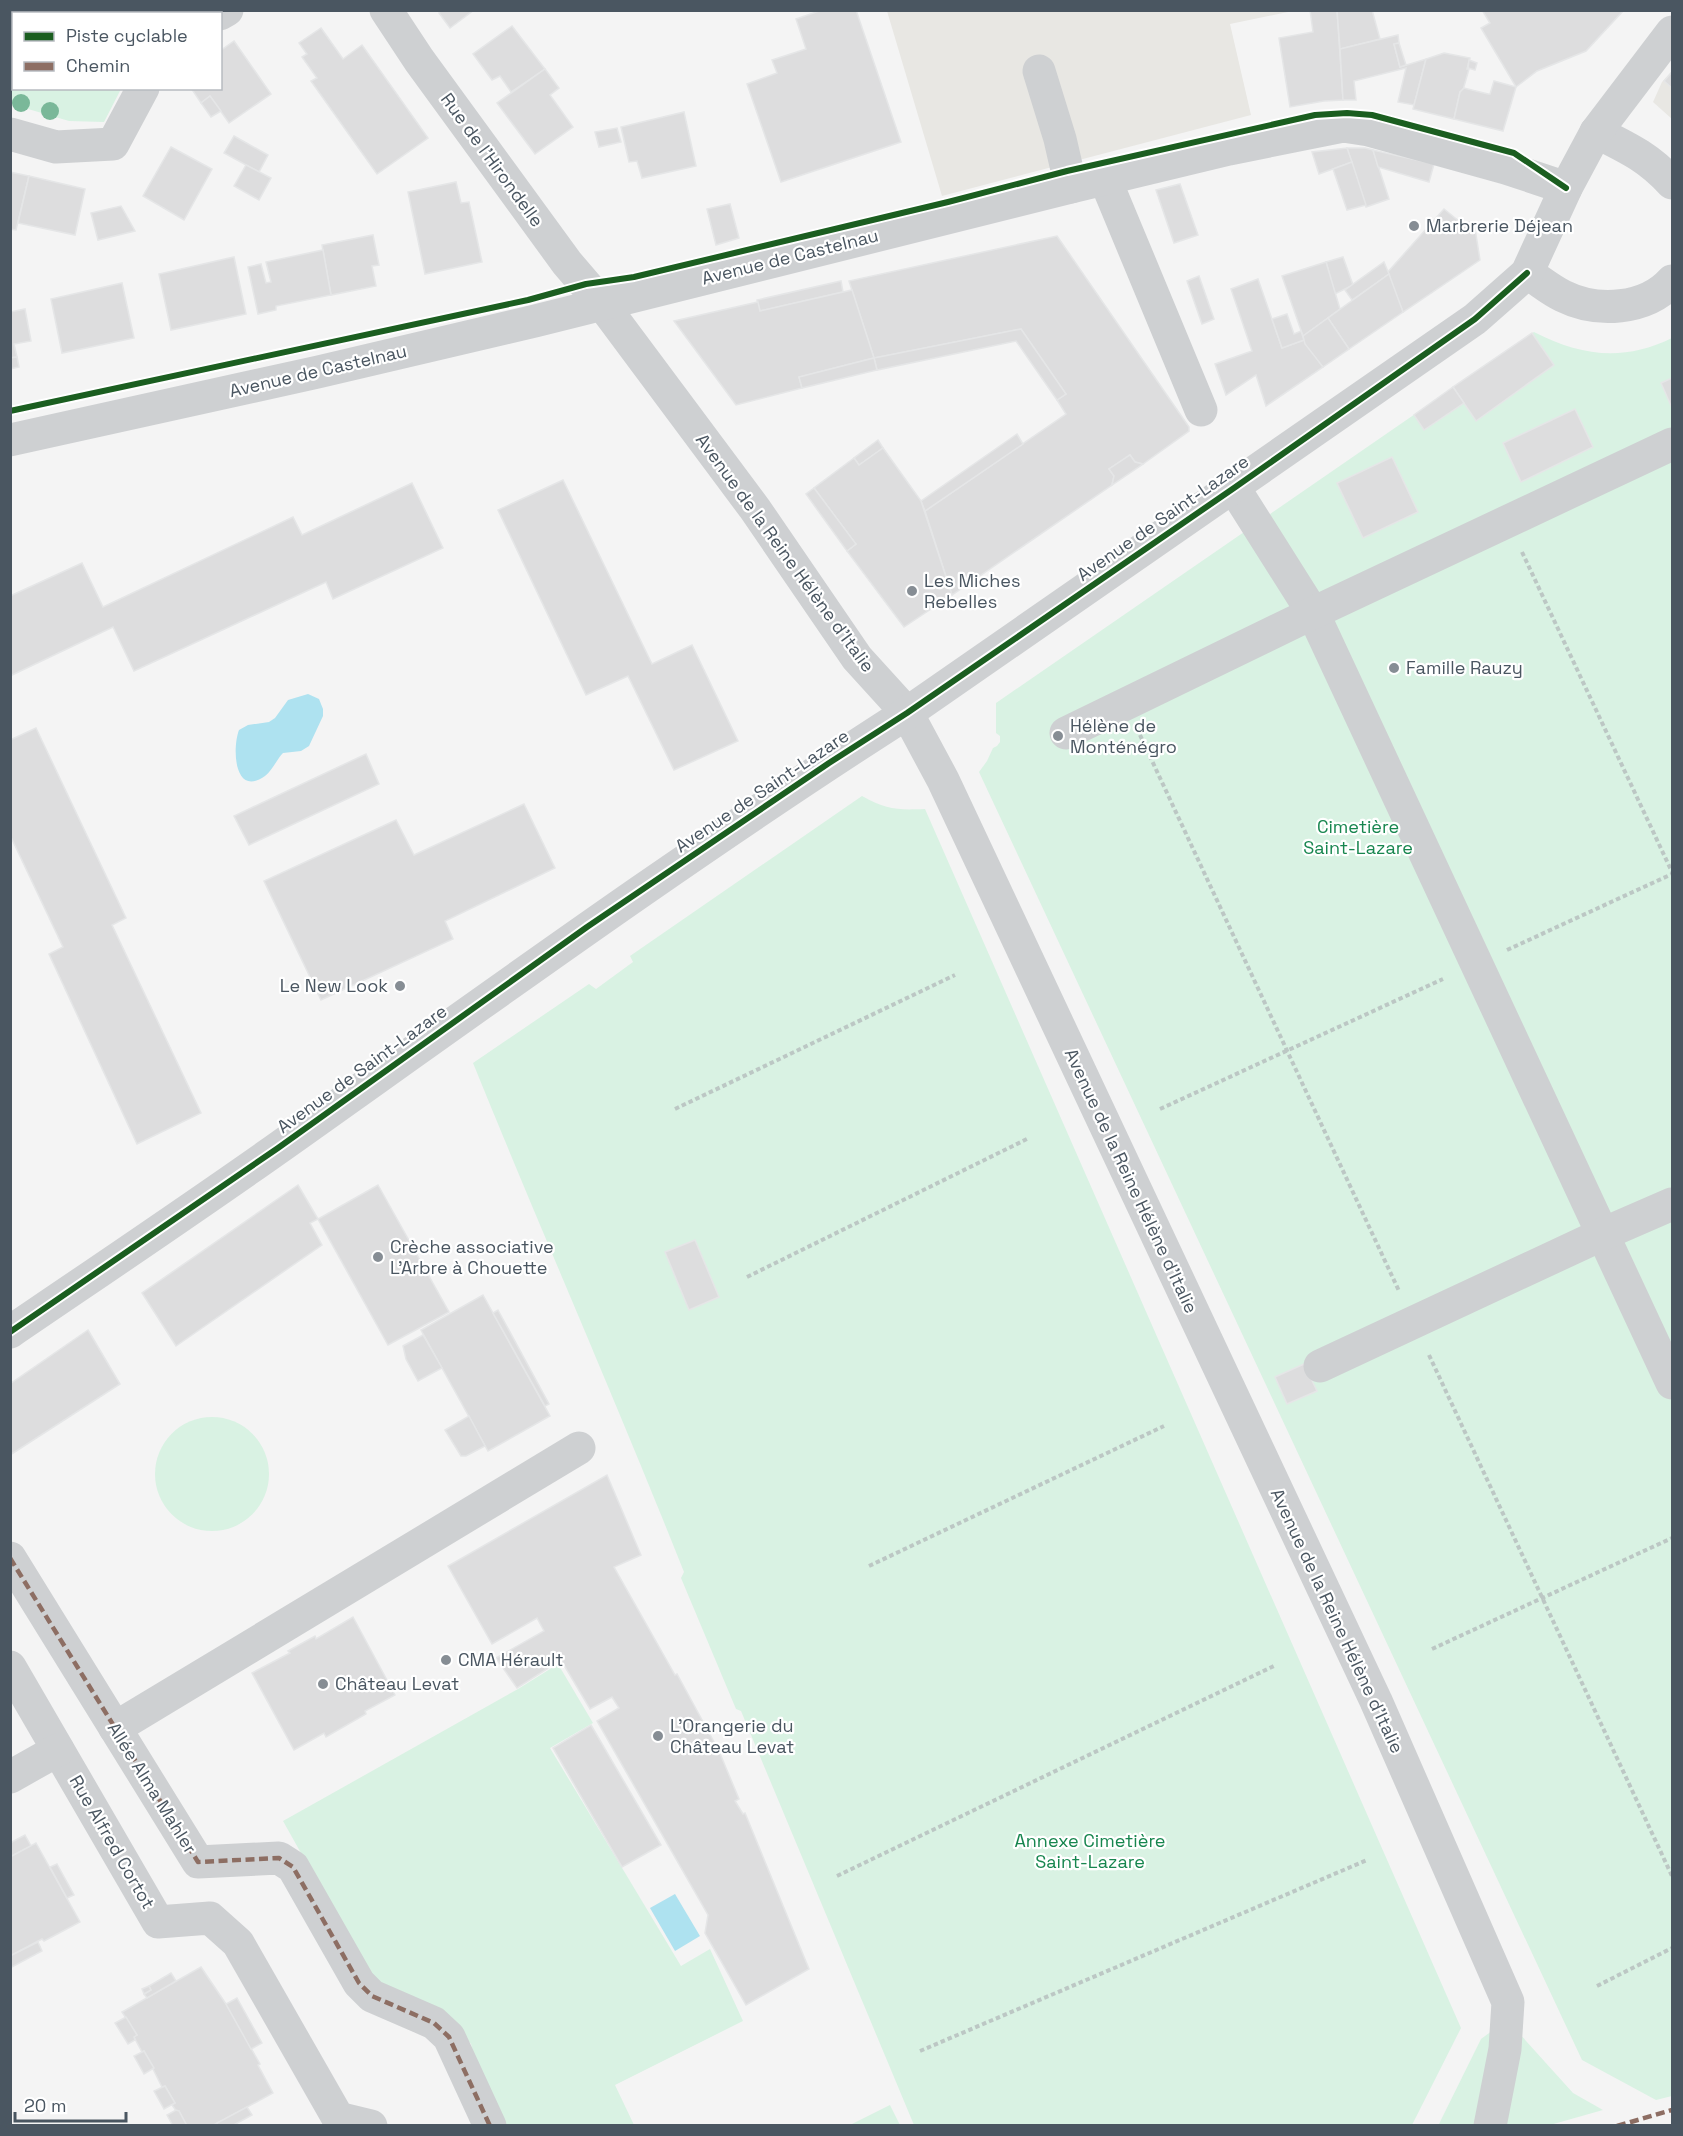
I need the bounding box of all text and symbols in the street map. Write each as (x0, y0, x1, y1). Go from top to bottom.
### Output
legend (12, 12, 222, 90)
text: Piste cyclable (66, 24, 188, 47)
text: Chemin (66, 54, 130, 77)
street label: Rue de l'Hirondelle (436, 88, 549, 231)
place label: Marbrerie Déjean (1426, 214, 1573, 237)
marker: Marbrerie Déjean (1407, 219, 1421, 233)
street label: Avenue de Castelnau (699, 223, 881, 290)
street label: Avenue de Castelnau (227, 339, 409, 402)
street label: Avenue de la Reine Hélène d'Italie (691, 429, 880, 677)
street label: Avenue de Saint-Lazare (1072, 449, 1253, 586)
place label: Les Miches Rebelles (924, 569, 1020, 613)
marker: Les Miches Rebelles (905, 584, 919, 598)
place label: Famille Rauzy (1406, 656, 1523, 679)
marker: Famille Rauzy (1387, 661, 1401, 675)
place label: Hélène de Monténégro (1070, 714, 1177, 758)
street label: Avenue de Saint-Lazare (670, 724, 853, 857)
marker: Hélène de Monténégro (1051, 729, 1065, 743)
park label: Cimetière Saint-Lazare (1303, 815, 1413, 859)
place label: Le New Look (280, 974, 388, 997)
marker: Le New Look (393, 979, 407, 993)
street label: Avenue de Saint-Lazare (272, 999, 451, 1138)
street label: Avenue de la Reine Hélène d'Italie (1060, 1045, 1203, 1317)
place label: Crèche associative L'Arbre à Chouette (390, 1235, 554, 1279)
marker: Crèche associative L'Arbre à Chouette (371, 1250, 385, 1264)
street label: Avenue de la Reine Hélène d'Italie (1266, 1485, 1409, 1757)
place label: CMA Hérault (458, 1648, 564, 1671)
marker: CMA Hérault (439, 1653, 453, 1667)
place label: Château Levat (335, 1672, 459, 1695)
marker: Château Levat (316, 1677, 330, 1691)
place label: L'Orangerie du Château Levat (670, 1714, 794, 1758)
street label: Allée Alma Mahler (103, 1718, 202, 1858)
marker: L'Orangerie du Château Levat (651, 1729, 665, 1743)
street label: Rue Alfred Cortot (65, 1771, 160, 1913)
park label: Annexe Cimetière Saint-Lazare (1014, 1829, 1166, 1873)
scale bar (15, 2085, 126, 2123)
text: 20 m (24, 2094, 67, 2117)

